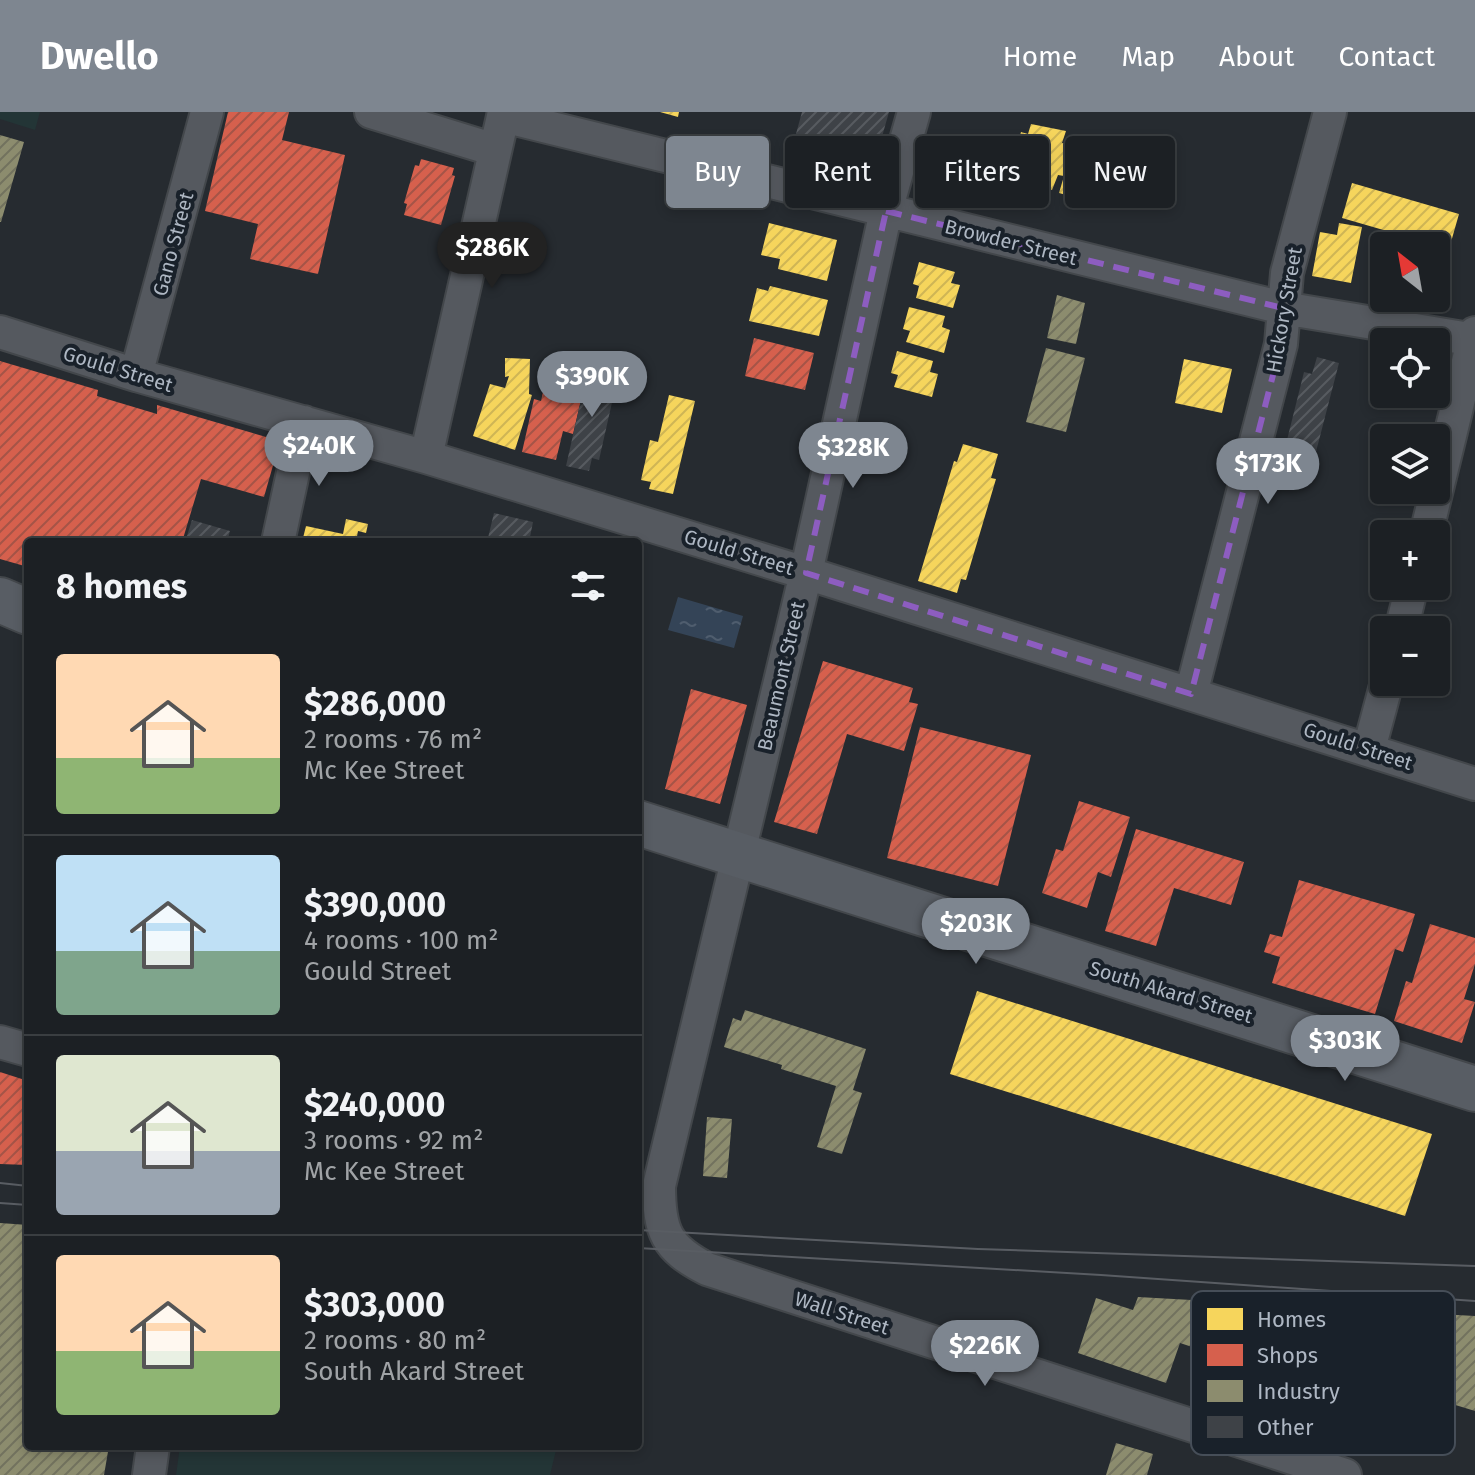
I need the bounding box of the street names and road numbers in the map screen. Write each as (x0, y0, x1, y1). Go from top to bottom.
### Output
street label: Gano Street (148, 189, 199, 299)
street label: Browder Street (942, 214, 1080, 270)
street label: Hickory Street (1261, 244, 1307, 375)
street label: Gould Street (60, 341, 176, 397)
street label: Gould Street (681, 524, 797, 580)
street label: Beaumont Street (752, 598, 810, 753)
street label: Gould Street (1300, 717, 1416, 775)
street label: South Akard Street (1086, 956, 1256, 1028)
street label: Wall Street (792, 1286, 893, 1340)

